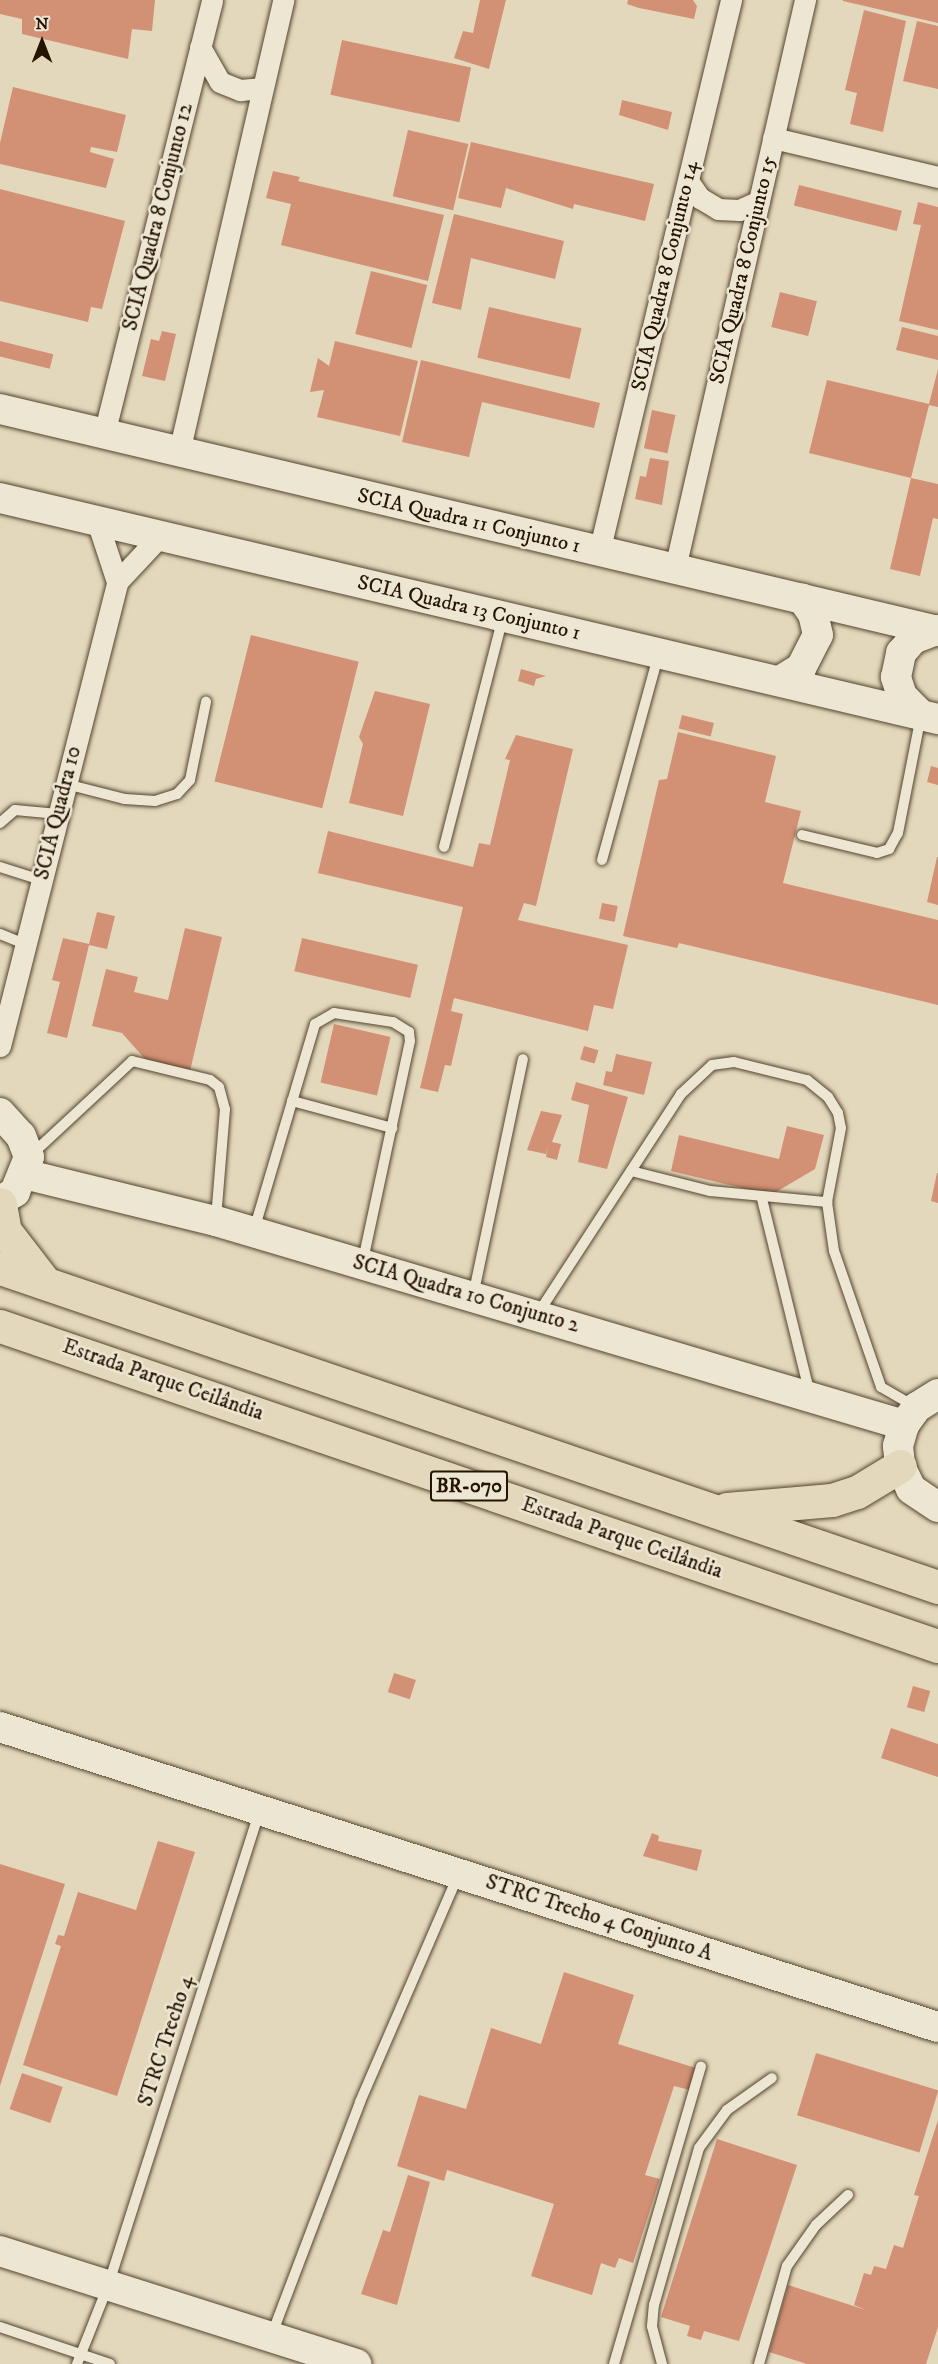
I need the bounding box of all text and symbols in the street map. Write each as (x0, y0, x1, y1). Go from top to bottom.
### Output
north arrow (12, 12, 72, 72)
text: N (35, 14, 49, 34)
street label: SCIA Quadra 8 Conjunto 12 (118, 101, 198, 333)
street label: SCIA Quadra 8 Conjunto 15 (704, 153, 782, 387)
street label: SCIA Quadra 8 Conjunto 14 (626, 159, 704, 393)
street label: SCIA Quadra 11 Conjunto 1 (355, 483, 583, 559)
street label: SCIA Quadra 13 Conjunto 1 (355, 570, 583, 646)
street label: SCIA Quadra 10 (29, 744, 87, 882)
street label: SCIA Quadra 10 Conjunto 2 (350, 1250, 582, 1338)
street label: Estrada Parque Ceilândia (59, 1334, 267, 1426)
road number: BR-070 (428, 1469, 510, 1503)
street label: Estrada Parque Ceilândia (518, 1492, 726, 1584)
street label: STRC Trecho 4 Conjunto A (483, 1869, 715, 1967)
street label: STRC Trecho 4 (133, 1972, 199, 2110)

